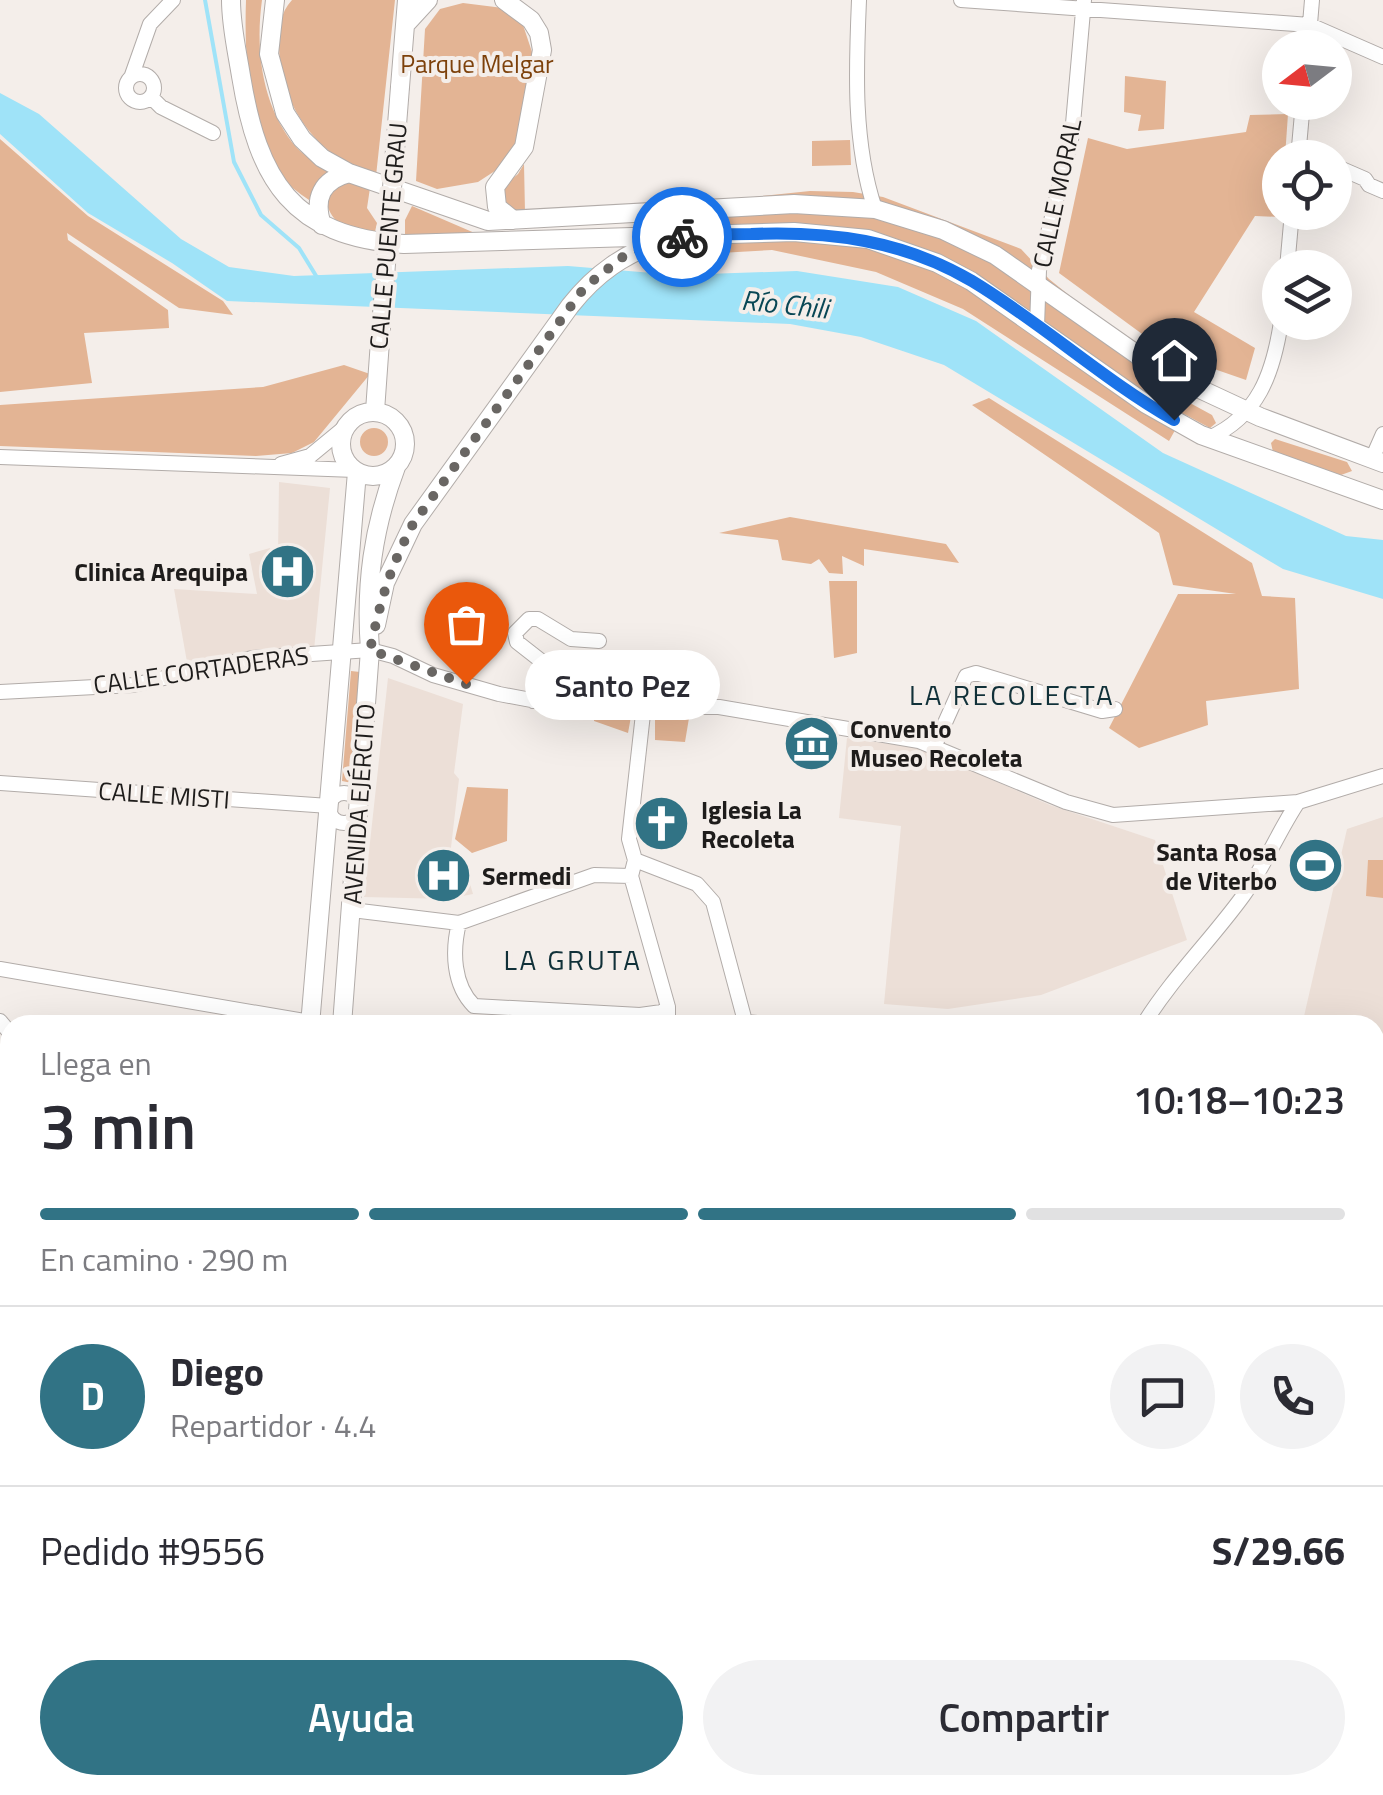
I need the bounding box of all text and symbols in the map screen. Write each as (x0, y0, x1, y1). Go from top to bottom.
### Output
north arrow (1262, 30, 1352, 120)
map controls (1262, 30, 1352, 340)
park label: Parque Melgar (400, 45, 554, 83)
street label: CALLE MORAL (1023, 115, 1091, 271)
street label: CALLE PUENTE GRAU (359, 121, 417, 351)
button: locate (1262, 140, 1352, 230)
courier (632, 187, 732, 287)
icon: bike (655, 210, 710, 265)
button: layers (1262, 250, 1352, 340)
water label: Río Chili (739, 278, 834, 330)
pin (1132, 318, 1217, 421)
icon: home (1147, 333, 1202, 388)
hospital icon: Clinica Arequipa (257, 542, 317, 602)
place label: Clinica Arequipa (74, 553, 248, 591)
pin (424, 582, 509, 685)
icon: bag (439, 597, 494, 652)
street label: CALLE CORTADERAS (91, 636, 311, 704)
callout: Santo Pez (526, 649, 721, 719)
text: Santo Pez (554, 661, 691, 709)
district label: LA RECOLECTA (909, 673, 1115, 716)
street label: AVENIDA EJÉRCITO (333, 702, 385, 906)
place label: Convento Museo Recoleta (850, 710, 1022, 777)
museum icon: Convento Museo Recoleta (781, 713, 841, 773)
street label: CALLE MISTI (97, 771, 231, 819)
place label: Iglesia La Recoleta (701, 791, 802, 858)
church icon: Iglesia La Recoleta (632, 794, 692, 854)
place label: Santa Rosa de Viterbo (1156, 833, 1277, 900)
sports icon: Santa Rosa de Viterbo (1286, 836, 1346, 896)
hospital icon: Sermedi (413, 846, 473, 906)
place label: Sermedi (482, 857, 572, 895)
district label: LA GRUTA (504, 938, 642, 981)
text: Llega en (40, 1039, 152, 1087)
text: 10:18–10:23 (1133, 1071, 1345, 1129)
text: 3 min (40, 1075, 196, 1174)
text: En camino · 290 m (40, 1235, 288, 1283)
text: Diego (170, 1343, 264, 1401)
button: chat (1110, 1344, 1215, 1449)
button: phone (1240, 1344, 1345, 1449)
text: D (80, 1367, 105, 1425)
text: Repartidor · 4.4 (170, 1401, 376, 1449)
text: Pedido #9556 (40, 1522, 265, 1580)
text: S/29.66 (1212, 1522, 1345, 1580)
button: Ayuda (40, 1660, 683, 1775)
button: Compartir (703, 1660, 1345, 1775)

